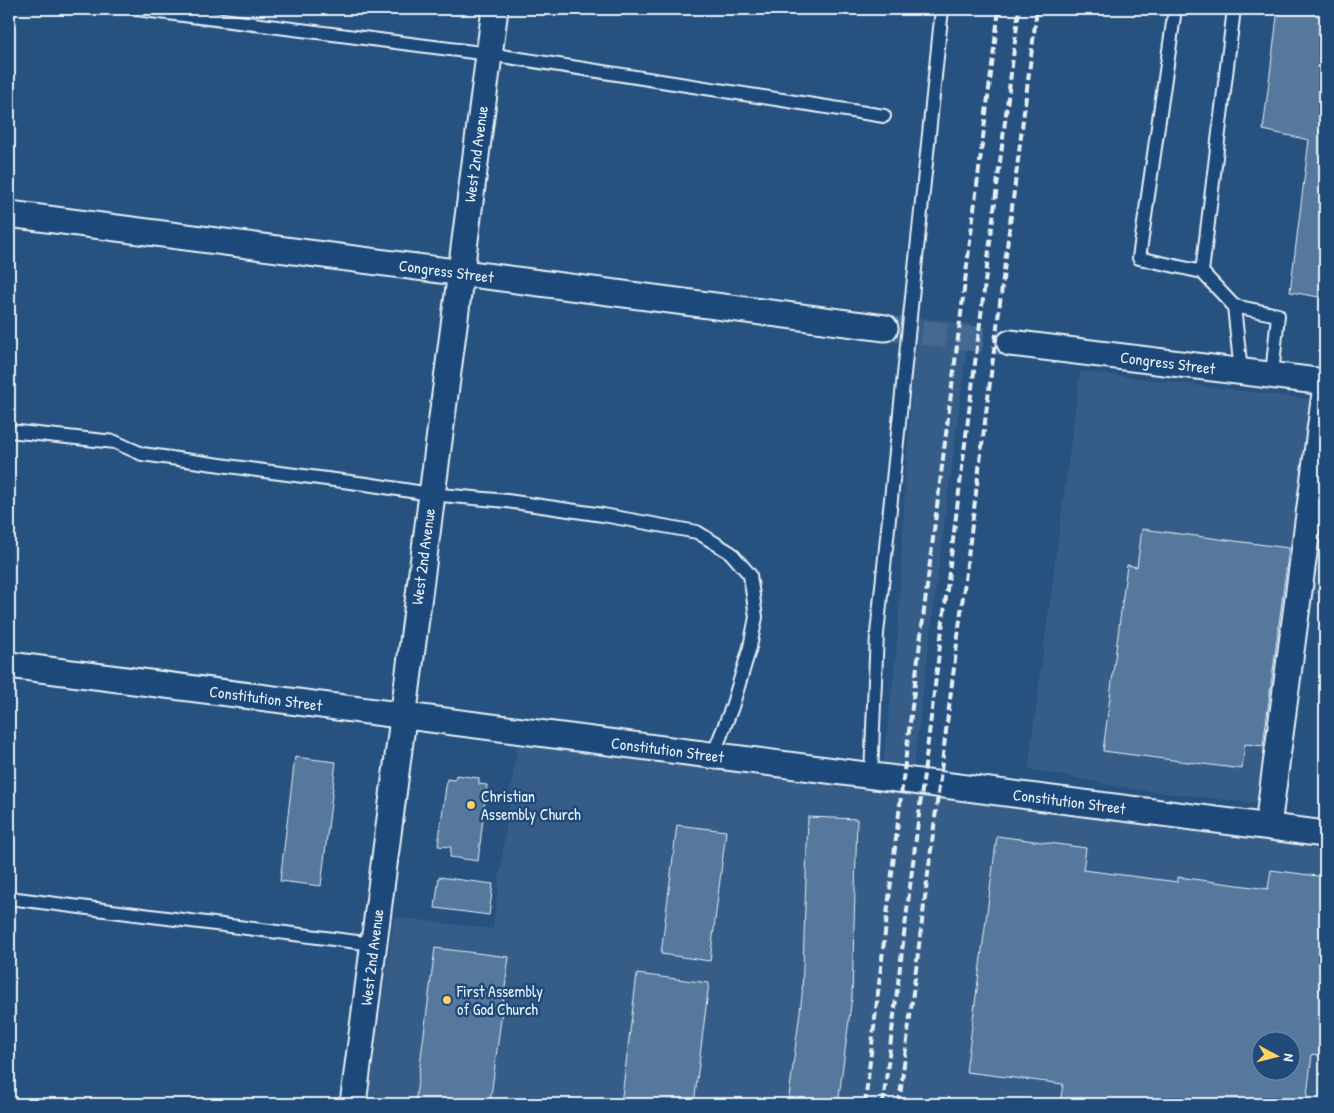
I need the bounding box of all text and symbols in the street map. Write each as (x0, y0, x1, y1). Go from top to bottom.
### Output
street label: West 2nd Avenue (458, 104, 493, 203)
street label: Congress Street (398, 254, 496, 288)
street label: Congress Street (1119, 346, 1217, 379)
street label: West 2nd Avenue (406, 506, 440, 606)
street label: Constitution Street (208, 680, 324, 716)
street label: Constitution Street (610, 731, 726, 768)
street label: Constitution Street (1012, 783, 1127, 819)
place label: Christian Assembly Church (481, 785, 581, 825)
marker: Christian Assembly Church (465, 799, 477, 811)
street label: West 2nd Avenue (355, 907, 389, 1007)
place label: First Assembly of God Church (456, 980, 543, 1020)
marker: First Assembly of God Church (441, 994, 453, 1006)
north arrow (1252, 1030, 1302, 1080)
text: N (1279, 1053, 1299, 1063)

